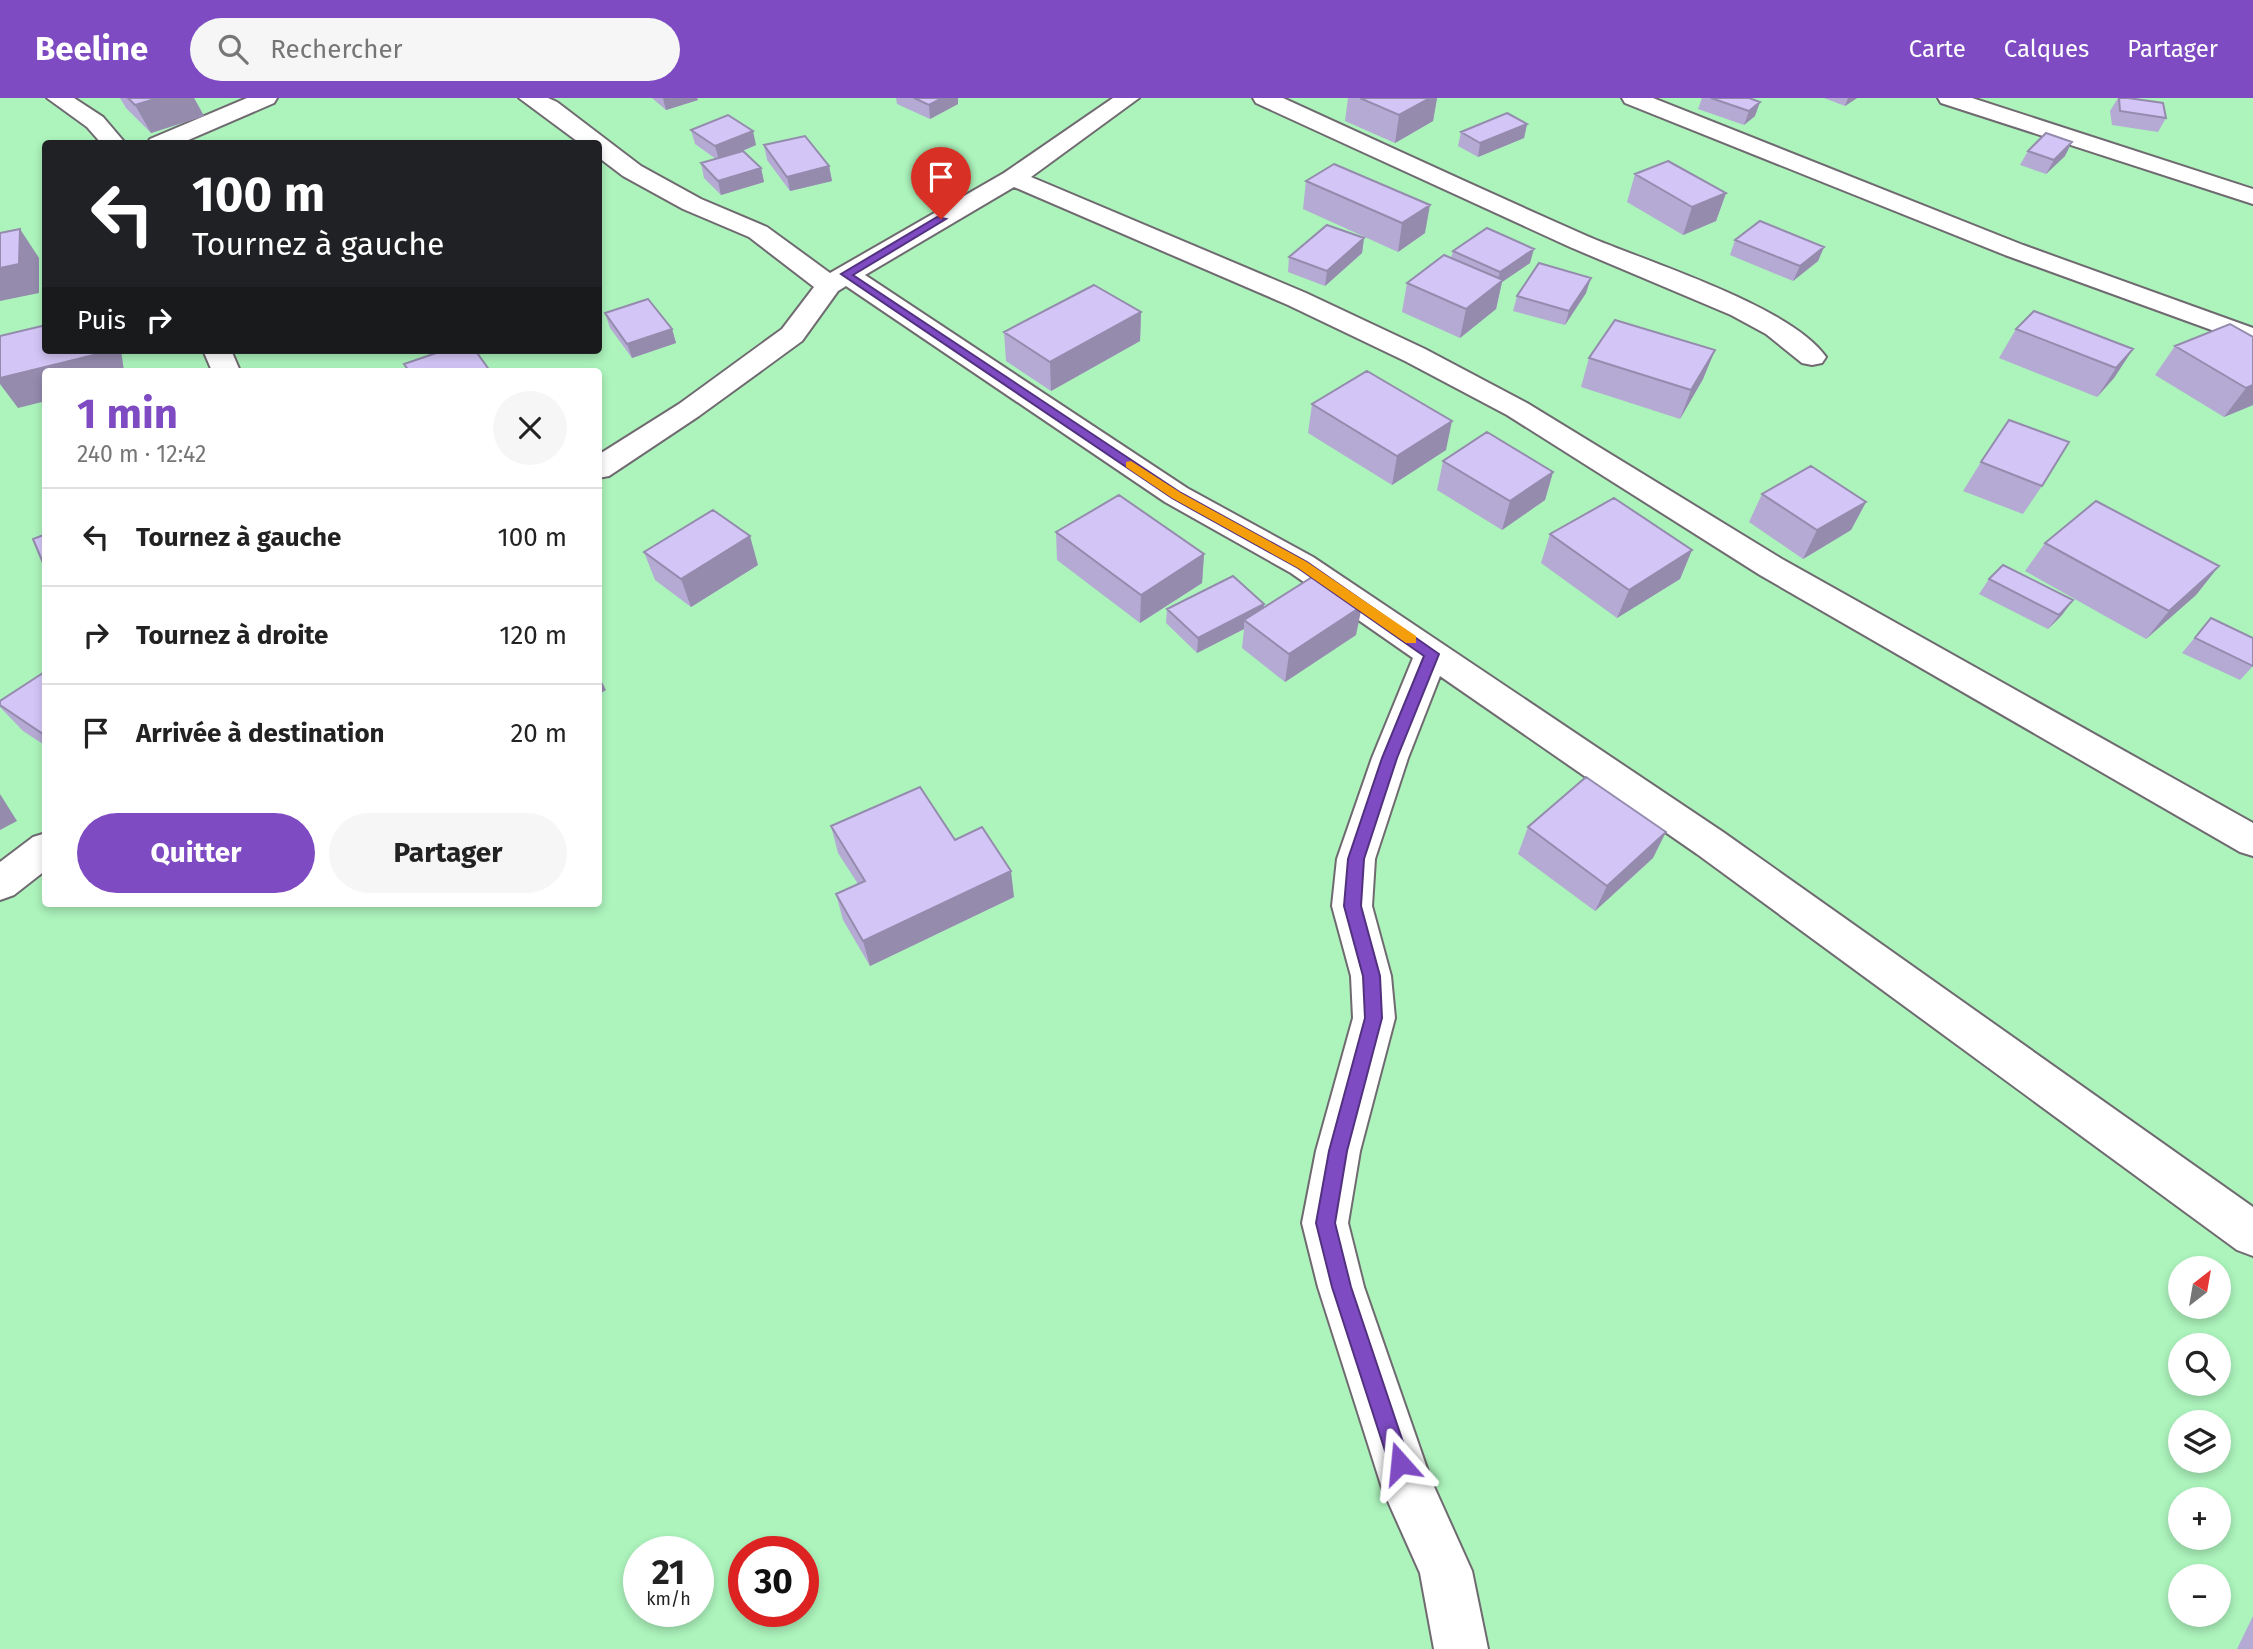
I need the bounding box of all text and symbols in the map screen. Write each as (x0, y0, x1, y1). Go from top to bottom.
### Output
search box (190, 18, 680, 81)
text: Beeline (35, 29, 148, 69)
icon: search (214, 30, 252, 68)
text: Rechercher (270, 34, 403, 65)
text: Carte (1909, 35, 1966, 63)
text: Calques (2004, 35, 2089, 63)
text: Partager (2127, 35, 2218, 63)
pin (911, 147, 971, 219)
icon: arrive (922, 158, 960, 196)
text: 100 m (192, 165, 325, 224)
icon: left (77, 168, 168, 259)
text: Tournez à gauche (192, 225, 444, 263)
icon: right (140, 301, 178, 339)
text: Puis (77, 305, 126, 336)
text: 1 min (77, 389, 178, 439)
button: close (493, 391, 567, 465)
text: 240 m · 12:42 (77, 440, 206, 468)
icon: left (77, 518, 115, 556)
text: Tournez à gauche (136, 522, 341, 553)
text: 100 m (498, 522, 567, 553)
icon: right (77, 616, 115, 654)
text: Tournez à droite (136, 620, 328, 651)
text: 120 m (499, 620, 567, 651)
icon: arrive (77, 714, 115, 752)
text: Arrivée à destination (136, 718, 385, 749)
text: 20 m (510, 718, 567, 749)
button: Quitter (77, 813, 315, 893)
button: Partager (329, 813, 567, 893)
north arrow (2168, 1256, 2231, 1320)
map controls (2168, 1256, 2231, 1627)
button: search (2168, 1333, 2231, 1396)
button: layers (2168, 1410, 2231, 1473)
position arrow (1363, 1426, 1437, 1500)
button: + (2168, 1487, 2231, 1550)
speed limit sign: 30 (728, 1536, 819, 1627)
text: 21 (652, 1551, 685, 1593)
button: − (2168, 1564, 2231, 1627)
text: km/h (646, 1588, 691, 1610)

